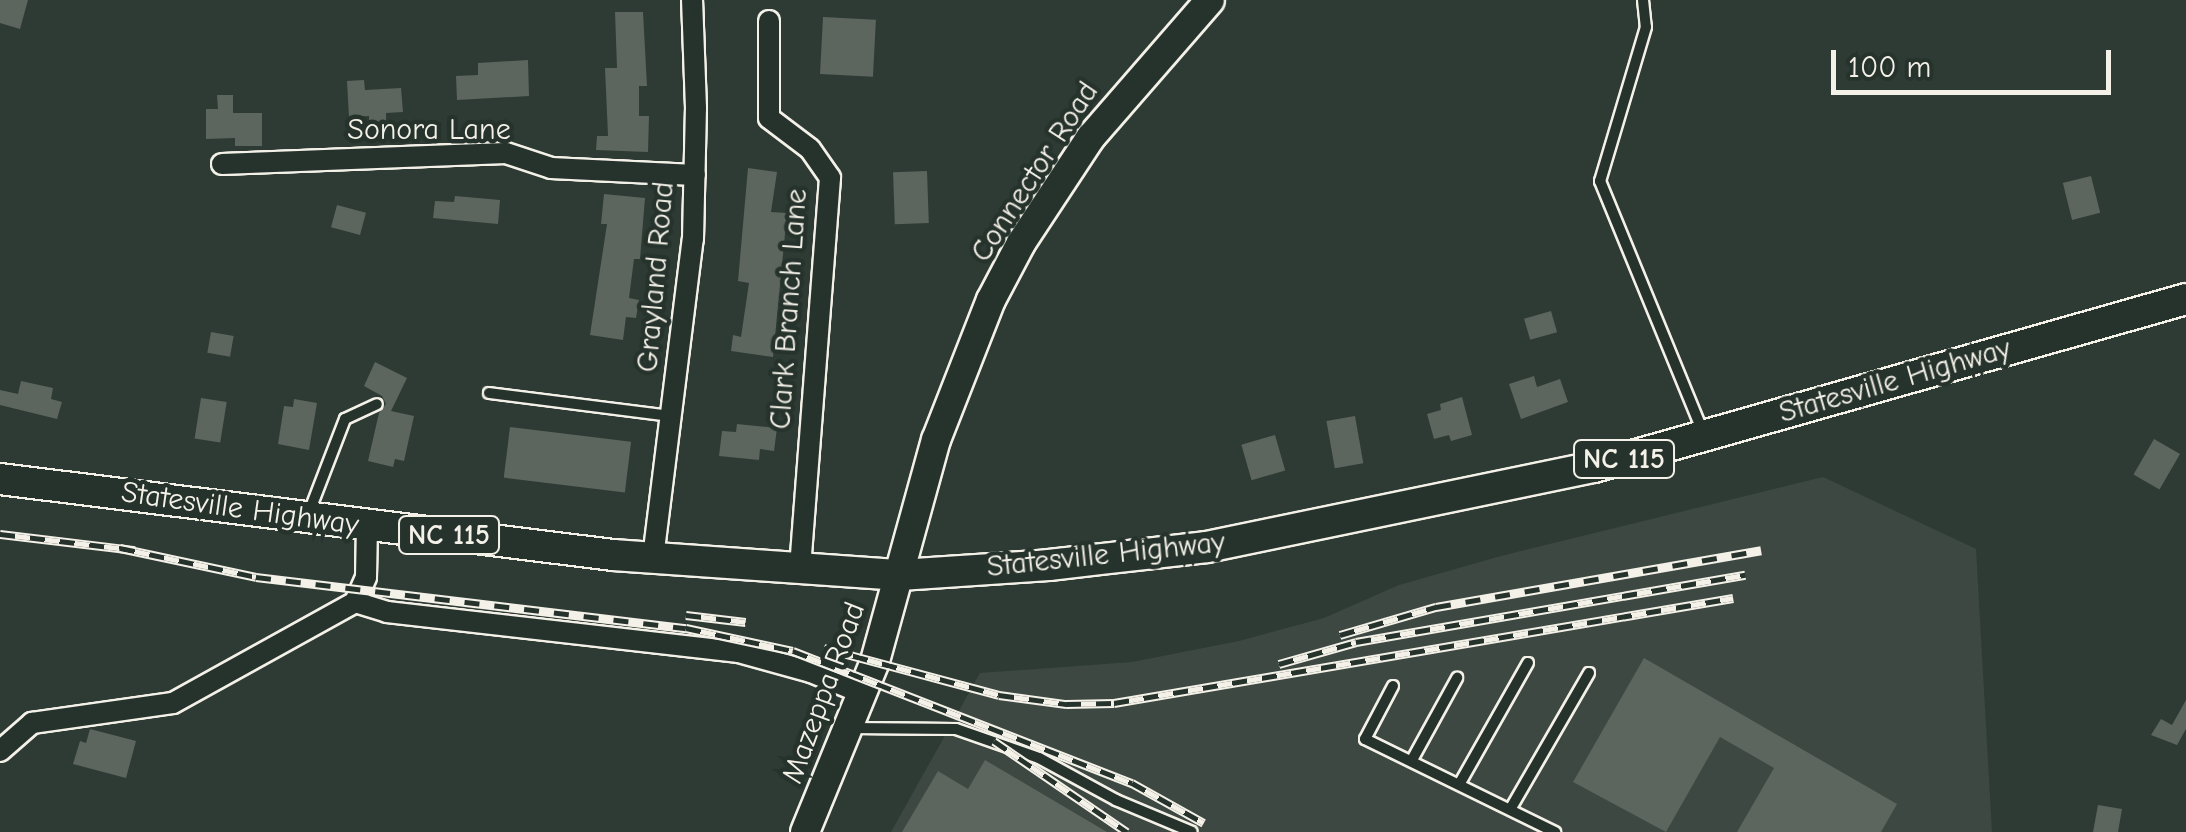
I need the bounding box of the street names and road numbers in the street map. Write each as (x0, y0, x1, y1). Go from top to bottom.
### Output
street label: Connector Road (963, 75, 1107, 269)
street label: Sonora Lane (347, 112, 511, 148)
street label: Grayland Road (630, 180, 682, 374)
street label: Clark Branch Lane (763, 187, 815, 431)
street label: Statesville Highway (1775, 331, 2015, 431)
road number: NC 115 (1572, 436, 1676, 482)
street label: Statesville Highway (119, 475, 361, 543)
road number: NC 115 (396, 512, 502, 558)
street label: Statesville Highway (985, 525, 1227, 585)
street label: Mazeppa Road (775, 598, 873, 788)

